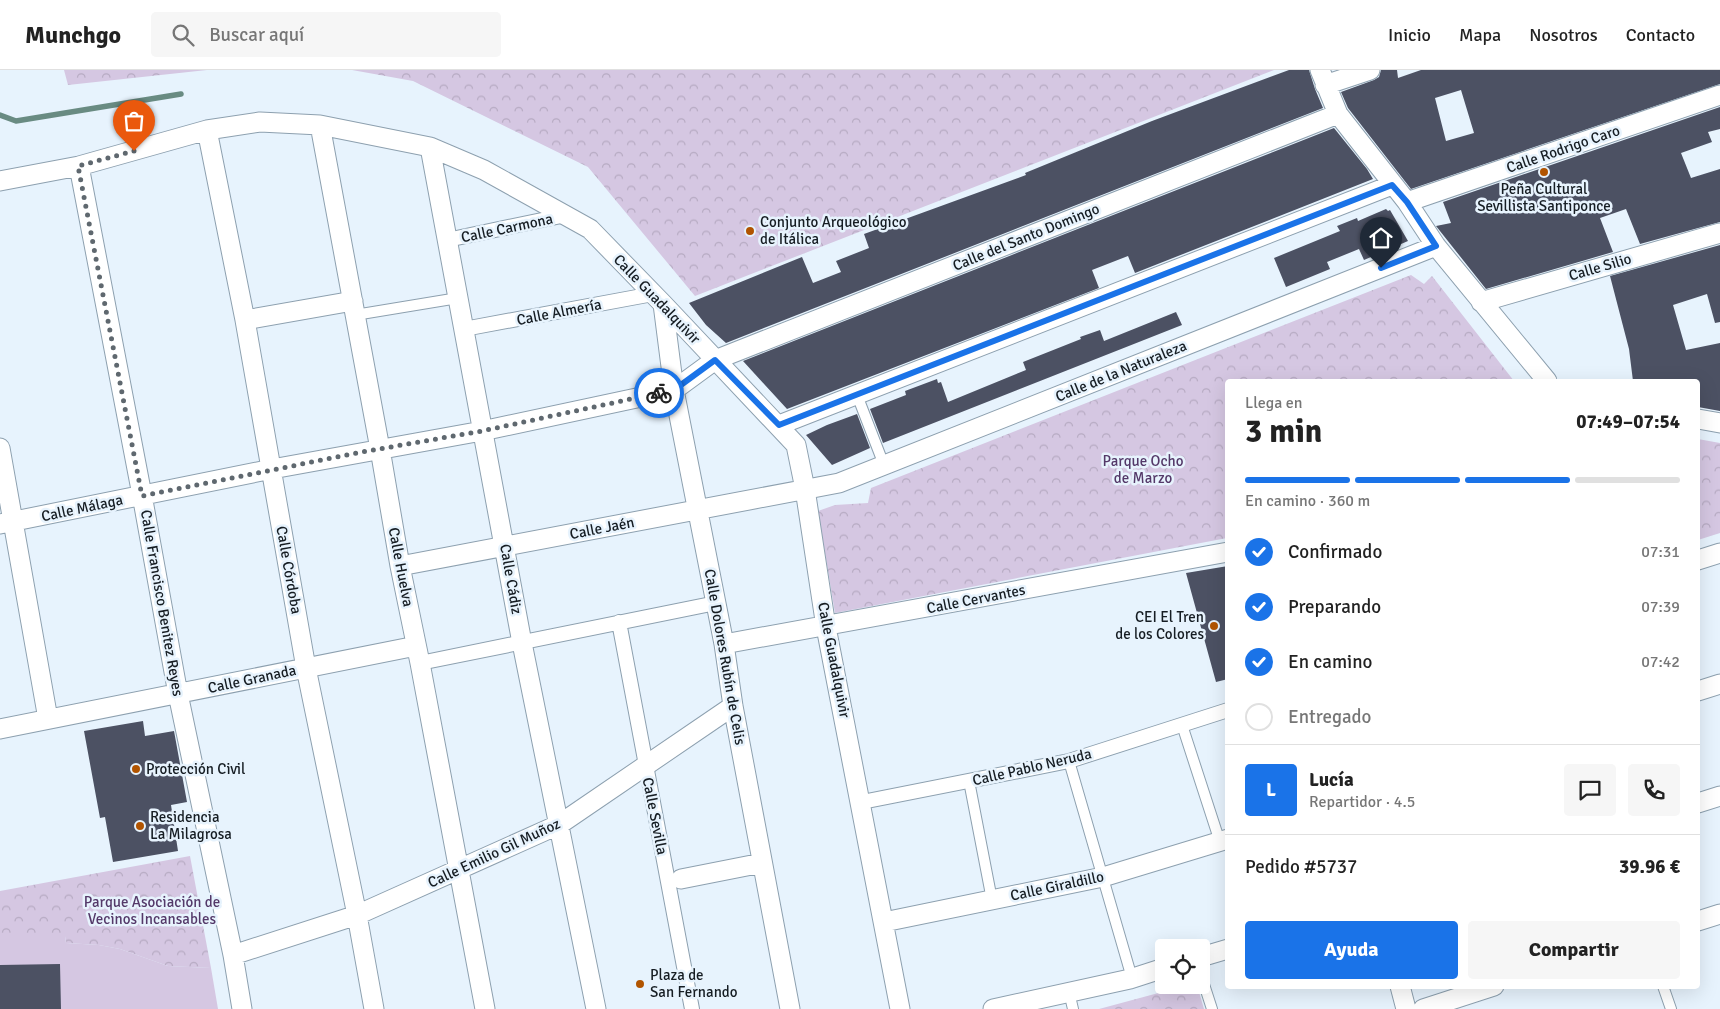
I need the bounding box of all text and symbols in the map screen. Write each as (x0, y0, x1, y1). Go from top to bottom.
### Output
search box (151, 12, 501, 57)
text: Munchgo (25, 20, 121, 50)
icon: search (169, 21, 197, 49)
text: Buscar aquí (209, 23, 304, 47)
text: Inicio (1388, 24, 1431, 46)
text: Mapa (1459, 24, 1501, 46)
text: Nosotros (1529, 24, 1598, 46)
text: Contacto (1626, 24, 1695, 46)
pin (113, 100, 155, 151)
icon: bag (120, 107, 148, 135)
street label: Calle Rodrigo Caro (1504, 121, 1622, 177)
marker: Peña Cultural Sevillista Santiponce (1538, 166, 1550, 178)
place label: Peña Cultural Sevillista Santiponce (1477, 180, 1611, 215)
street label: Calle del Santo Domingo (950, 199, 1102, 275)
street label: Calle Carmona (459, 209, 555, 247)
place label: Conjunto Arqueológico de Itálica (760, 213, 907, 248)
pin (1360, 217, 1402, 268)
icon: home (1367, 224, 1395, 252)
marker: Conjunto Arqueológico de Itálica (744, 225, 756, 237)
street label: Calle Silio (1567, 249, 1634, 285)
street label: Calle Guadalquivir (610, 251, 705, 348)
street label: Calle Almería (515, 295, 603, 329)
street label: Calle de la Naturaleza (1053, 336, 1189, 406)
courier (634, 368, 684, 418)
icon: bike (645, 379, 673, 407)
text: Llega en (1245, 393, 1303, 413)
text: 07:49–07:54 (1576, 410, 1680, 434)
text: 3 min (1245, 412, 1322, 451)
park label: Parque Ocho de Marzo (1103, 452, 1184, 487)
street label: Calle Málaga (39, 491, 125, 525)
text: En camino · 360 m (1245, 491, 1370, 511)
street label: Calle Francisco Benitez Reyes (137, 508, 187, 698)
street label: Calle Jaén (568, 513, 636, 543)
street label: Calle Córdoba (272, 524, 306, 616)
street label: Calle Huelva (385, 526, 417, 608)
icon: check (1245, 538, 1273, 566)
text: Confirmado (1288, 540, 1382, 564)
street label: Calle Cádiz (496, 542, 526, 616)
text: 07:31 (1641, 542, 1680, 562)
street label: Calle Dolores Rubín de Celis (701, 568, 749, 747)
street label: Calle Cervantes (925, 581, 1027, 617)
icon: check (1245, 593, 1273, 621)
text: Preparando (1288, 595, 1381, 619)
text: 07:39 (1641, 597, 1680, 617)
street label: Calle Guadalquivir (814, 601, 854, 720)
place label: CEI El Tren de los Colores (1115, 608, 1204, 643)
marker: CEI El Tren de los Colores (1208, 620, 1220, 632)
icon: check (1245, 648, 1273, 676)
text: En camino (1288, 650, 1372, 674)
text: 07:42 (1641, 652, 1680, 672)
street label: Calle Granada (206, 661, 298, 697)
text: Entregado (1288, 705, 1371, 729)
street label: Calle Pablo Neruda (971, 745, 1093, 789)
place label: Protección Civil (146, 760, 245, 778)
marker: Protección Civil (130, 763, 142, 775)
button: chat (1564, 764, 1616, 816)
button: phone (1628, 764, 1680, 816)
text: Lucía (1309, 768, 1354, 792)
street label: Calle Sevilla (639, 776, 671, 856)
text: L (1266, 778, 1276, 802)
text: Repartidor · 4.5 (1309, 792, 1415, 812)
place label: Residencia La Milagrosa (150, 808, 232, 843)
street label: Calle Emilio Gil Muñoz (425, 814, 563, 892)
marker: Residencia La Milagrosa (134, 820, 146, 832)
text: Pedido #5737 (1245, 855, 1357, 879)
text: 39.96 € (1619, 855, 1680, 879)
street label: Calle Giraldillo (1009, 867, 1106, 905)
park label: Parque Asociación de Vecinos Incansables (84, 893, 220, 928)
button: Ayuda (1245, 921, 1458, 979)
button: Compartir (1468, 921, 1680, 979)
map controls (1155, 939, 1210, 994)
button: locate (1155, 939, 1210, 994)
place label: Plaza de San Fernando (650, 966, 738, 1001)
marker: Plaza de San Fernando (634, 978, 646, 990)

